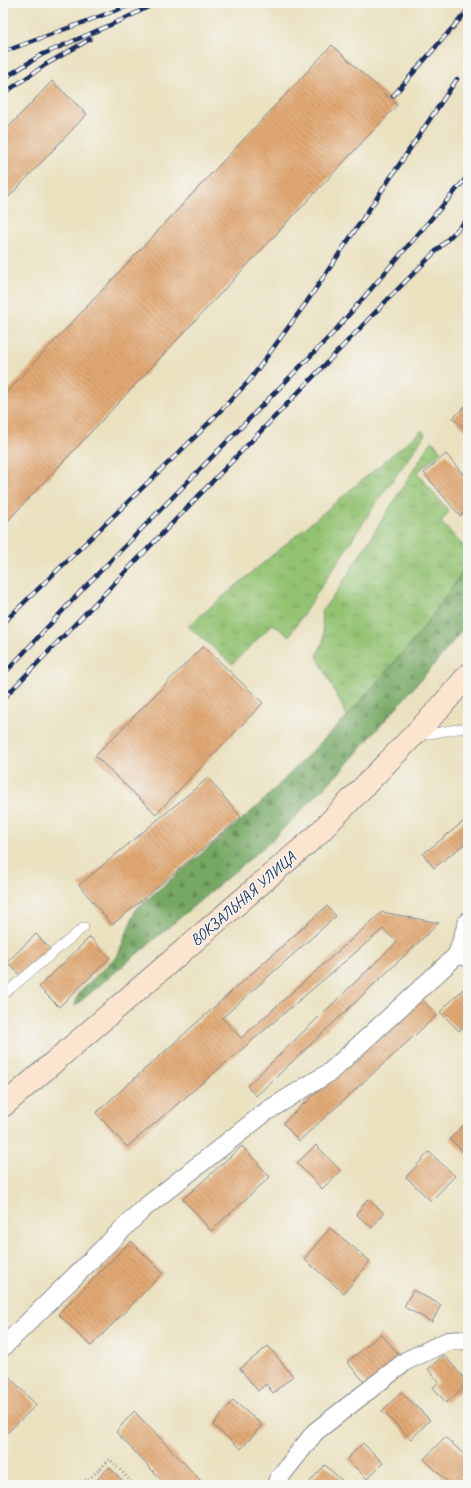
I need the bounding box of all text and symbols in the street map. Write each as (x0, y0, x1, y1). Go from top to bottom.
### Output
street label: ВОКЗАЛЬНАЯ УЛИЦА (186, 847, 301, 950)

